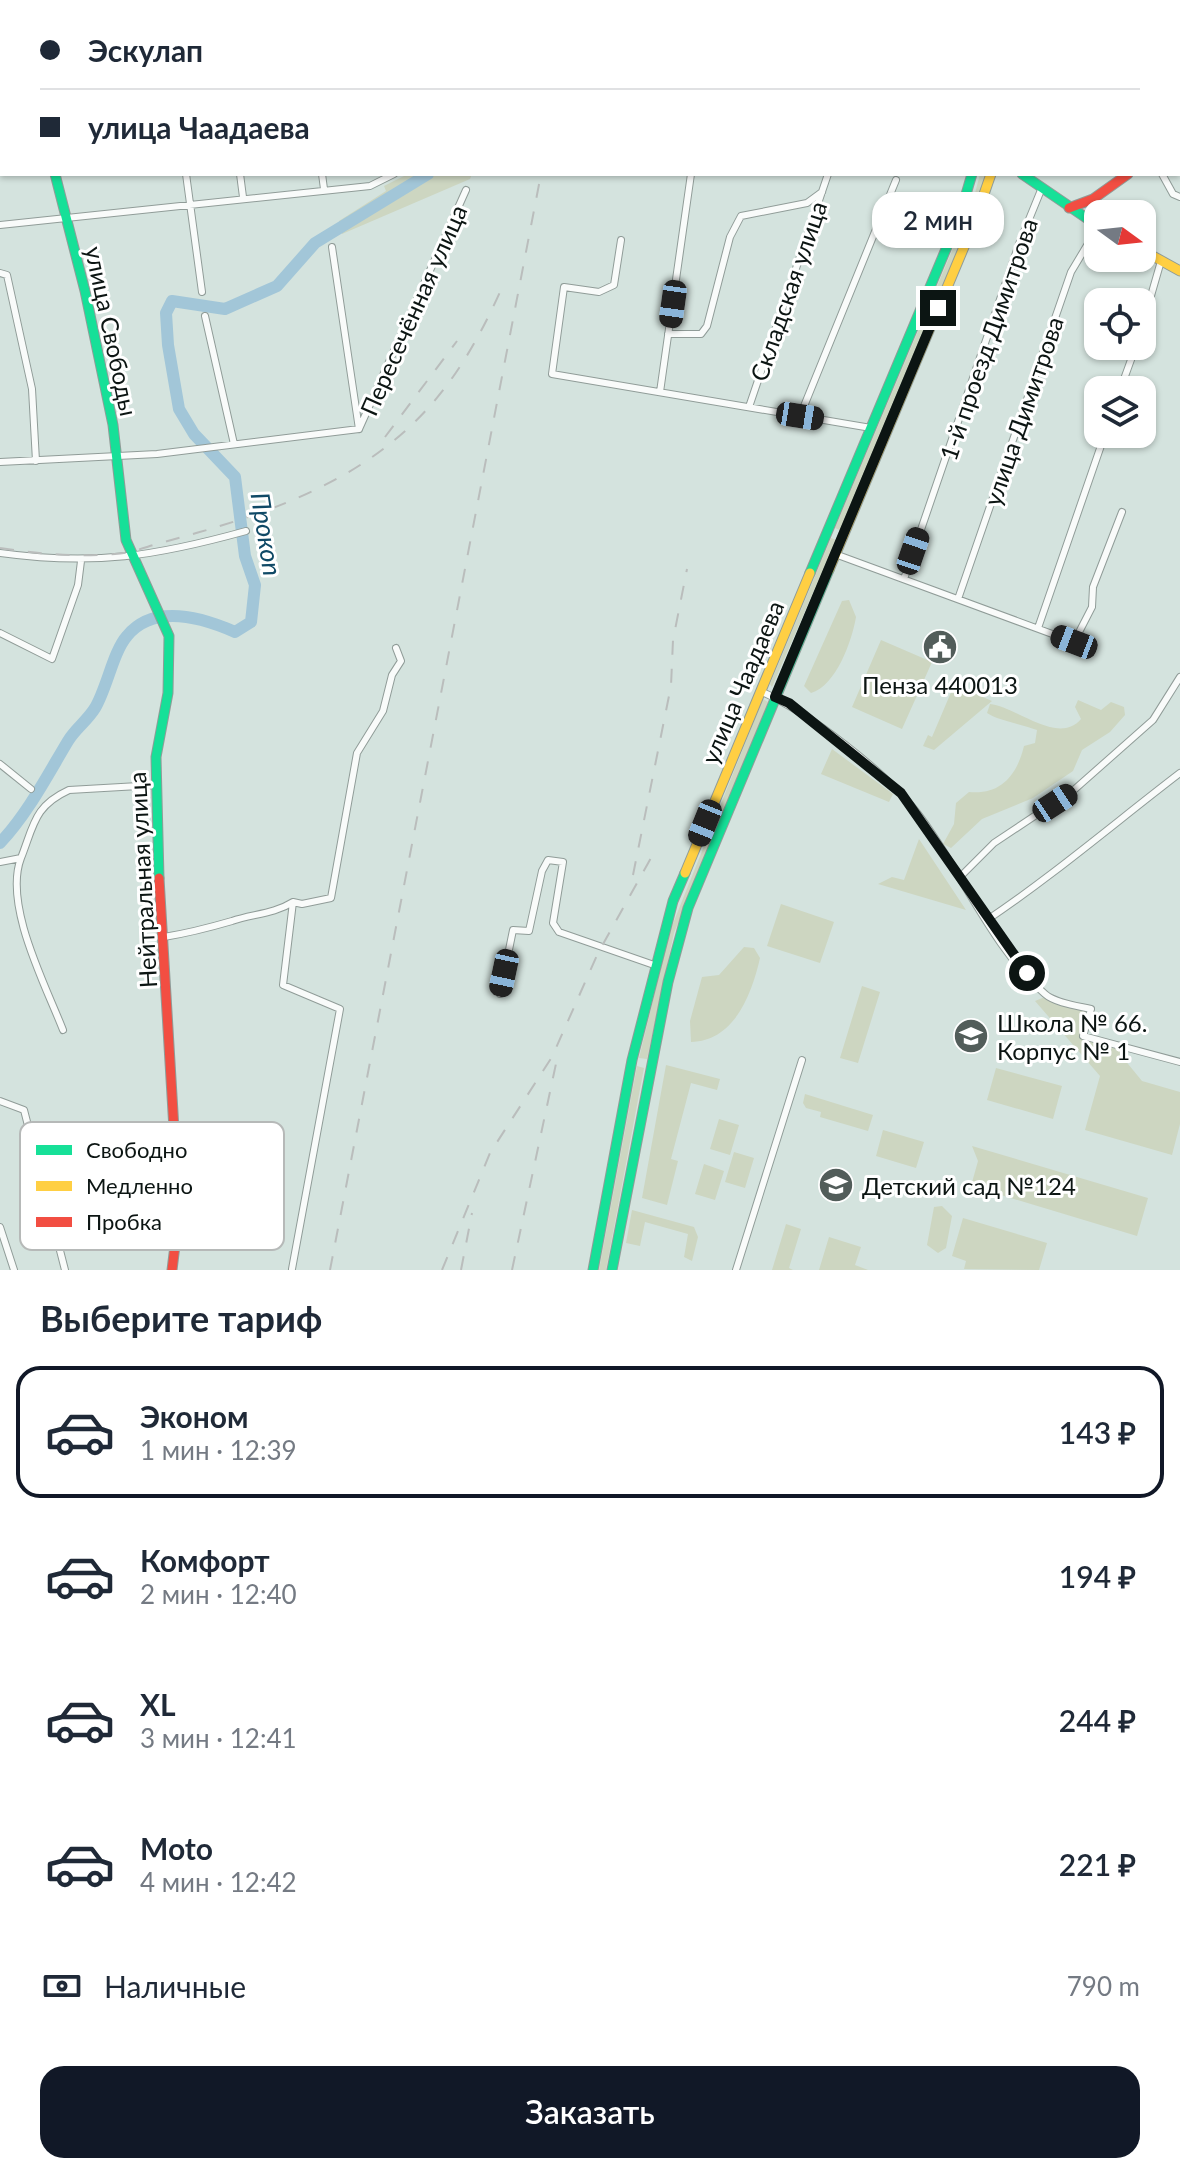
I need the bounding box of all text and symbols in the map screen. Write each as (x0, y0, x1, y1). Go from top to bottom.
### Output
text: Эскулап (88, 32, 203, 68)
text: улица Чаадаева (88, 109, 310, 145)
callout: 2 мин (872, 192, 1004, 248)
street label: Складская улица (744, 197, 832, 385)
street label: Пересечённая улица (353, 200, 473, 420)
north arrow (1084, 200, 1156, 272)
map controls (1084, 200, 1156, 448)
text: 2 мин (903, 204, 973, 236)
street label: 1-й проезд Димитрова (933, 214, 1043, 464)
street label: улица Свободы (80, 244, 144, 418)
car (658, 279, 688, 329)
button: locate (1084, 288, 1156, 360)
route end (920, 290, 956, 326)
street label: улица Димитрова (977, 313, 1069, 509)
button: layers (1084, 376, 1156, 448)
car (774, 400, 826, 432)
water label: Прокоп (245, 490, 289, 578)
car (894, 524, 932, 578)
street label: улица Чаадаева (695, 596, 789, 768)
car (1047, 622, 1101, 662)
public building icon: Пенза 440013 (921, 628, 959, 666)
place label: Пенза 440013 (862, 670, 1018, 699)
street label: Нейтральная улица (122, 771, 162, 989)
car (1028, 780, 1082, 826)
car (685, 796, 725, 850)
car (487, 947, 521, 999)
route start (1009, 955, 1045, 991)
place label: Школа № 66. Корпус № 1 (997, 1008, 1147, 1065)
school or university icon: Школа № 66. Корпус № 1 (952, 1017, 990, 1055)
legend (20, 1122, 284, 1250)
text: Свободно (86, 1136, 187, 1163)
school or university icon: Детский сад №124 (817, 1166, 855, 1204)
place label: Детский сад №124 (862, 1171, 1076, 1200)
text: Медленно (86, 1172, 193, 1199)
text: Пробка (86, 1208, 162, 1235)
text: Выберите тариф (40, 1296, 322, 1340)
icon: car (44, 1396, 116, 1468)
text: Эконом (140, 1398, 249, 1434)
text: 143 ₽ (1059, 1414, 1136, 1450)
text: 1 мин · 12:39 (140, 1434, 297, 1466)
icon: car (44, 1540, 116, 1612)
text: Комфорт (140, 1542, 270, 1578)
text: 194 ₽ (1059, 1558, 1136, 1594)
text: 2 мин · 12:40 (140, 1578, 297, 1610)
icon: car (44, 1684, 116, 1756)
text: XL (140, 1686, 176, 1722)
text: 244 ₽ (1059, 1702, 1136, 1738)
text: 3 мин · 12:41 (140, 1722, 297, 1754)
icon: car (44, 1828, 116, 1900)
text: Moto (140, 1830, 213, 1866)
text: 221 ₽ (1059, 1846, 1136, 1882)
text: 4 мин · 12:42 (140, 1866, 297, 1898)
icon: cash (40, 1964, 84, 2008)
text: Наличные (104, 1968, 246, 2004)
text: 790 m (1067, 1970, 1140, 2002)
button: Заказать (40, 2066, 1140, 2158)

